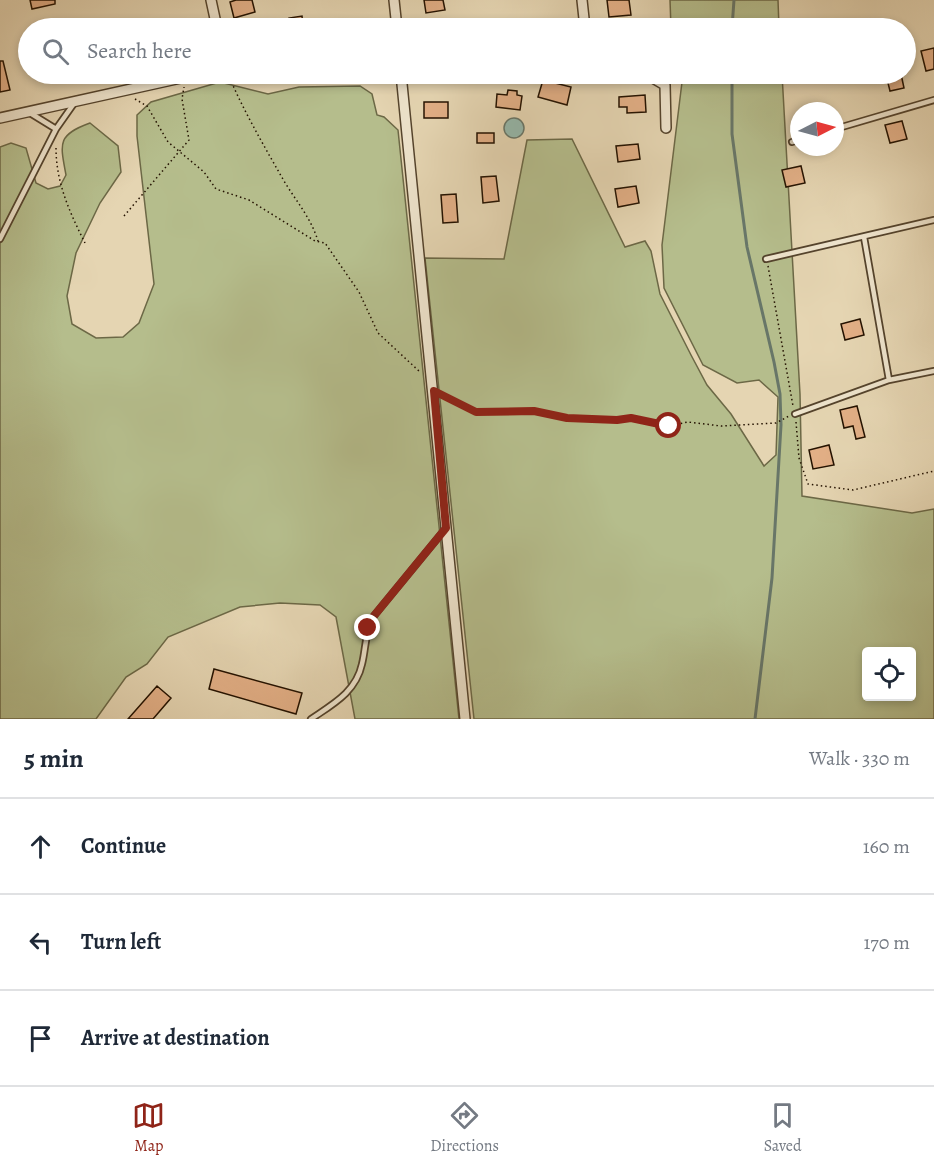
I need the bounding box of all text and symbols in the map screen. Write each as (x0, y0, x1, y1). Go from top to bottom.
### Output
search box (18, 18, 916, 84)
icon: search (39, 35, 72, 68)
text: Search here (87, 36, 192, 66)
north arrow (790, 102, 844, 156)
route start (655, 412, 681, 438)
route end (354, 614, 380, 640)
map controls (862, 647, 916, 701)
button: locate (862, 647, 916, 701)
text: 5 min (24, 741, 84, 776)
text: Walk · 330 m (809, 745, 910, 772)
icon: ahead (24, 830, 57, 863)
text: Continue (81, 831, 166, 861)
text: 160 m (863, 833, 910, 860)
icon: left (24, 926, 57, 959)
text: Turn left (81, 927, 161, 957)
text: 170 m (864, 929, 910, 956)
icon: arrive (24, 1022, 57, 1055)
text: Arrive at destination (81, 1023, 270, 1053)
tab: Map (132, 1099, 165, 1157)
tab: Directions (430, 1099, 499, 1157)
tab: Saved (764, 1099, 802, 1157)

